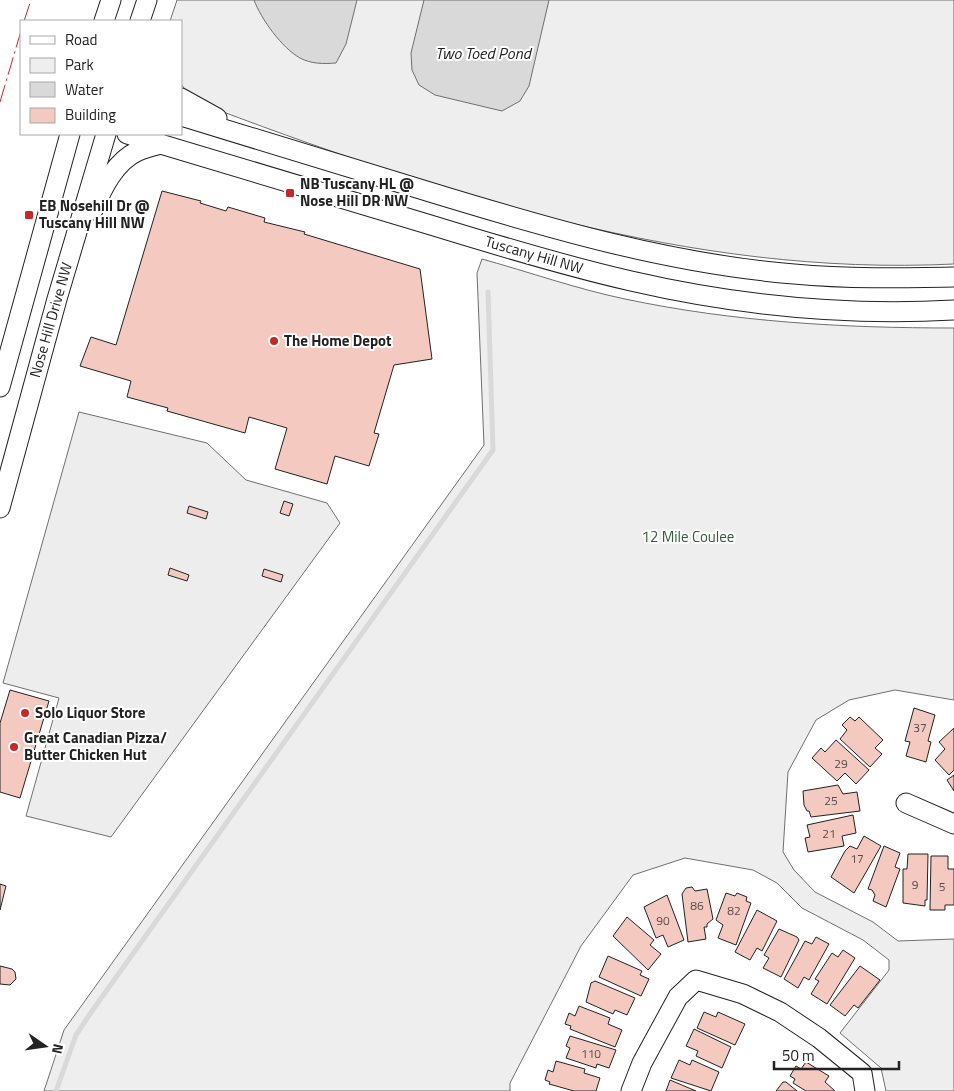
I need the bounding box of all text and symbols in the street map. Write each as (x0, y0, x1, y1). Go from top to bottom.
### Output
legend (20, 20, 182, 135)
text: Road (65, 28, 97, 51)
water label: Two Toed Pond (435, 41, 533, 65)
text: Park (65, 53, 94, 76)
text: Water (65, 78, 104, 101)
text: Building (65, 103, 116, 126)
place label: NB Tuscany HL @ Nose Hill DR NW (300, 172, 414, 212)
marker: NB Tuscany HL @ Nose Hill DR NW (284, 187, 296, 199)
place label: EB Nosehill Dr @ Tuscany Hill NW (39, 194, 150, 234)
marker: EB Nosehill Dr @ Tuscany Hill NW (23, 209, 35, 221)
street label: Tuscany Hill NW (482, 230, 586, 280)
street label: Nose Hill Drive NW (23, 259, 78, 380)
place label: The Home Depot (284, 329, 392, 352)
marker: The Home Depot (268, 335, 280, 347)
park label: 12 Mile Coulee (642, 525, 734, 548)
place label: Solo Liquor Store (35, 701, 146, 724)
marker: Solo Liquor Store (19, 707, 31, 719)
house number: 37 (913, 718, 927, 737)
place label: Great Canadian Pizza/ Butter Chicken Hut (24, 726, 167, 766)
marker: Great Canadian Pizza/ Butter Chicken Hut (8, 741, 20, 753)
house number: 29 (834, 754, 848, 773)
house number: 25 (824, 791, 838, 810)
house number: 21 (822, 824, 836, 843)
house number: 17 (850, 849, 864, 868)
house number: 9 (912, 875, 919, 894)
house number: 5 (939, 877, 946, 896)
house number: 86 (690, 896, 704, 915)
house number: 82 (727, 901, 741, 920)
house number: 90 (656, 911, 670, 930)
north arrow (20, 1021, 70, 1071)
scale bar (774, 1038, 899, 1070)
text: N (47, 1042, 69, 1056)
house number: 110 (581, 1044, 601, 1063)
text: 50 m (782, 1044, 815, 1067)

